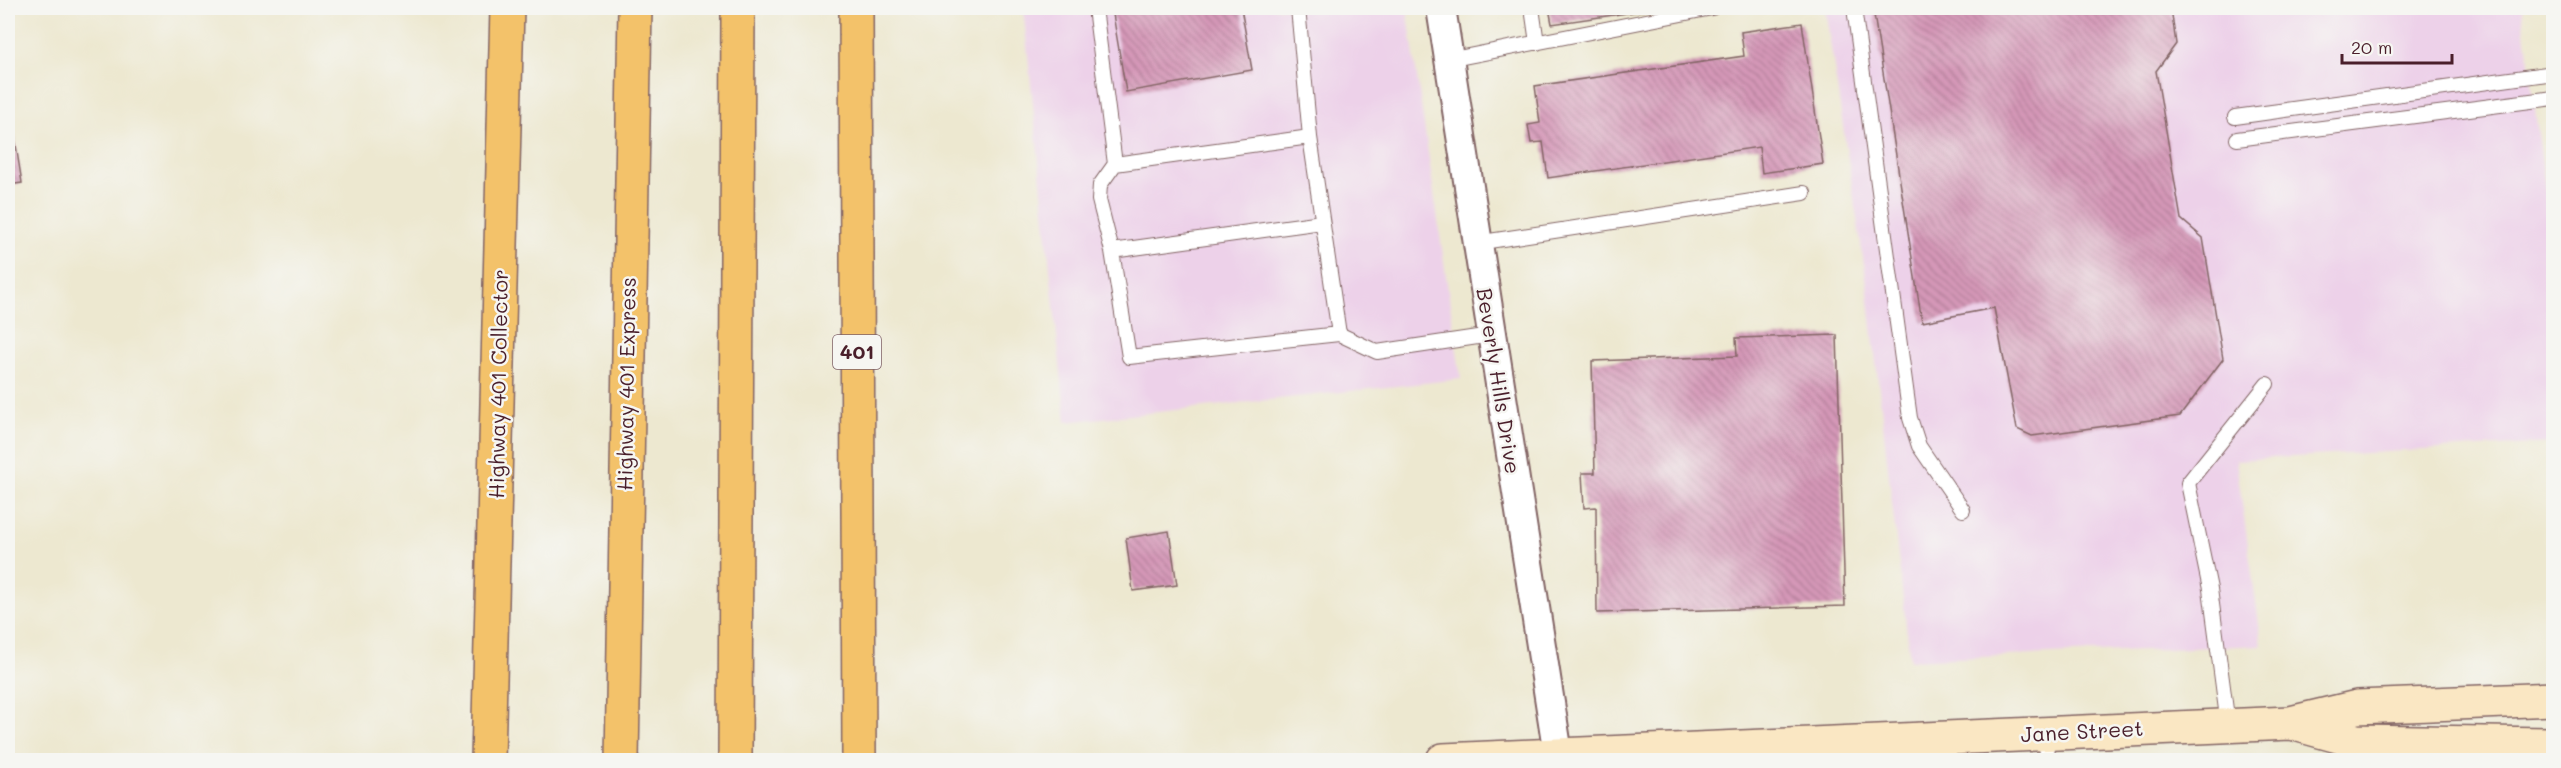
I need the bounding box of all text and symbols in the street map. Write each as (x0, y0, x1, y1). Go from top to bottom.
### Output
scale bar (2342, 27, 2452, 65)
text: 20 m (2351, 35, 2392, 59)
street label: Highway 401 Collector (482, 269, 513, 499)
street label: Highway 401 Express (610, 277, 641, 491)
street label: Beverly Hills Drive (1471, 286, 1528, 476)
road number: 401 (833, 335, 881, 369)
street label: Jane Street (2020, 714, 2144, 747)

